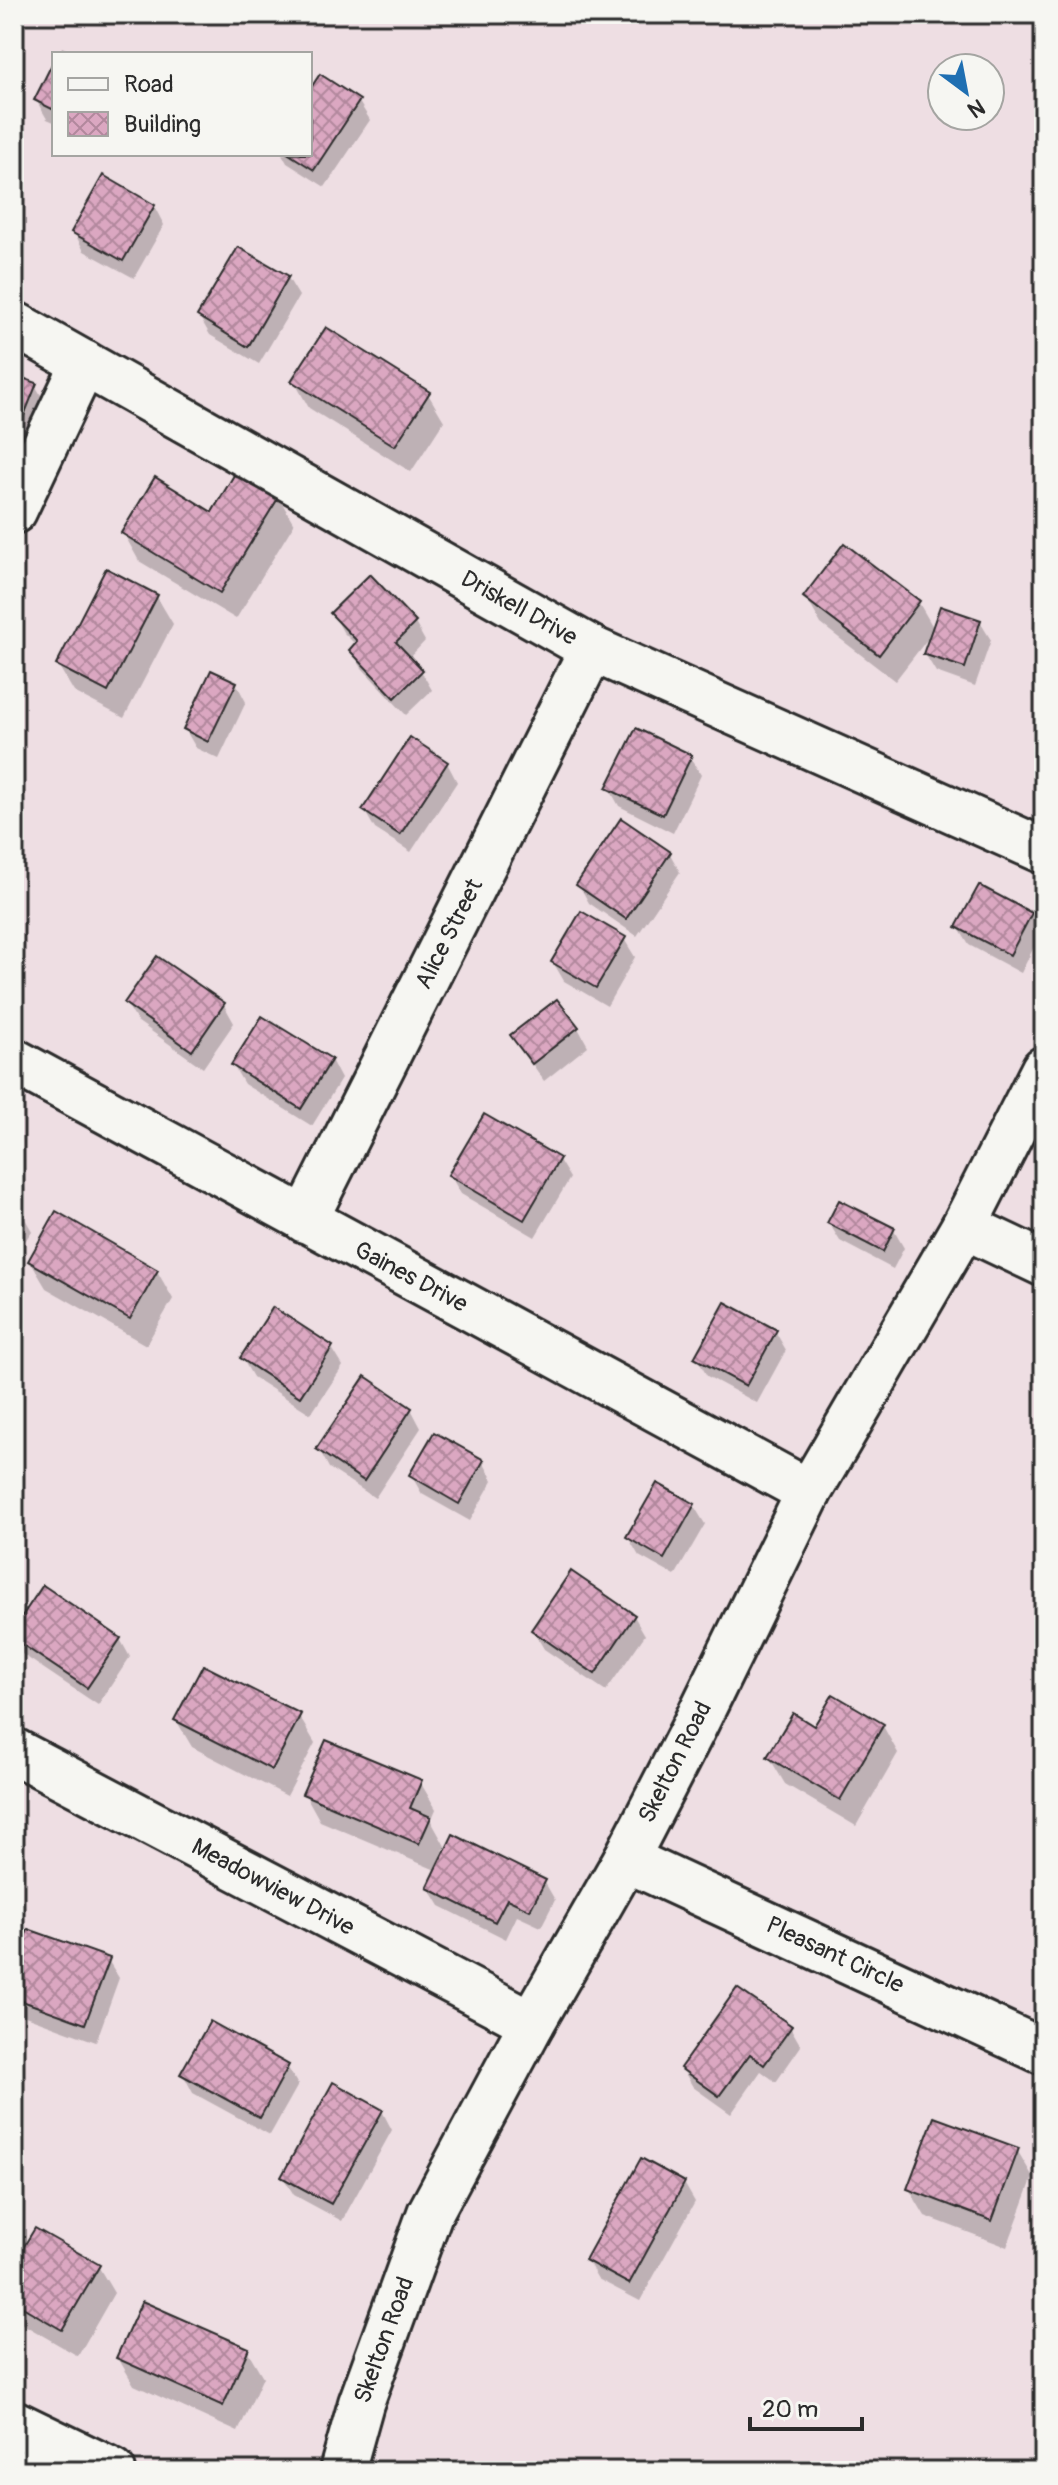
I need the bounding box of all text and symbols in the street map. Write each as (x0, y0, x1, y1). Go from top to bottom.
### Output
legend (52, 52, 312, 156)
north arrow (926, 52, 1006, 132)
text: Road (124, 70, 174, 99)
text: N (962, 92, 990, 124)
text: Building (124, 110, 201, 139)
street label: Driskell Drive (456, 564, 582, 652)
street label: Alice Street (409, 874, 489, 994)
street label: Gaines Drive (350, 1235, 473, 1319)
street label: Skelton Road (632, 1696, 718, 1828)
street label: Meadowview Drive (187, 1832, 359, 1942)
street label: Pleasant Circle (761, 1910, 909, 2000)
street label: Skelton Road (348, 2273, 420, 2407)
scale bar (750, 2381, 862, 2431)
text: 20 m (762, 2395, 818, 2424)

